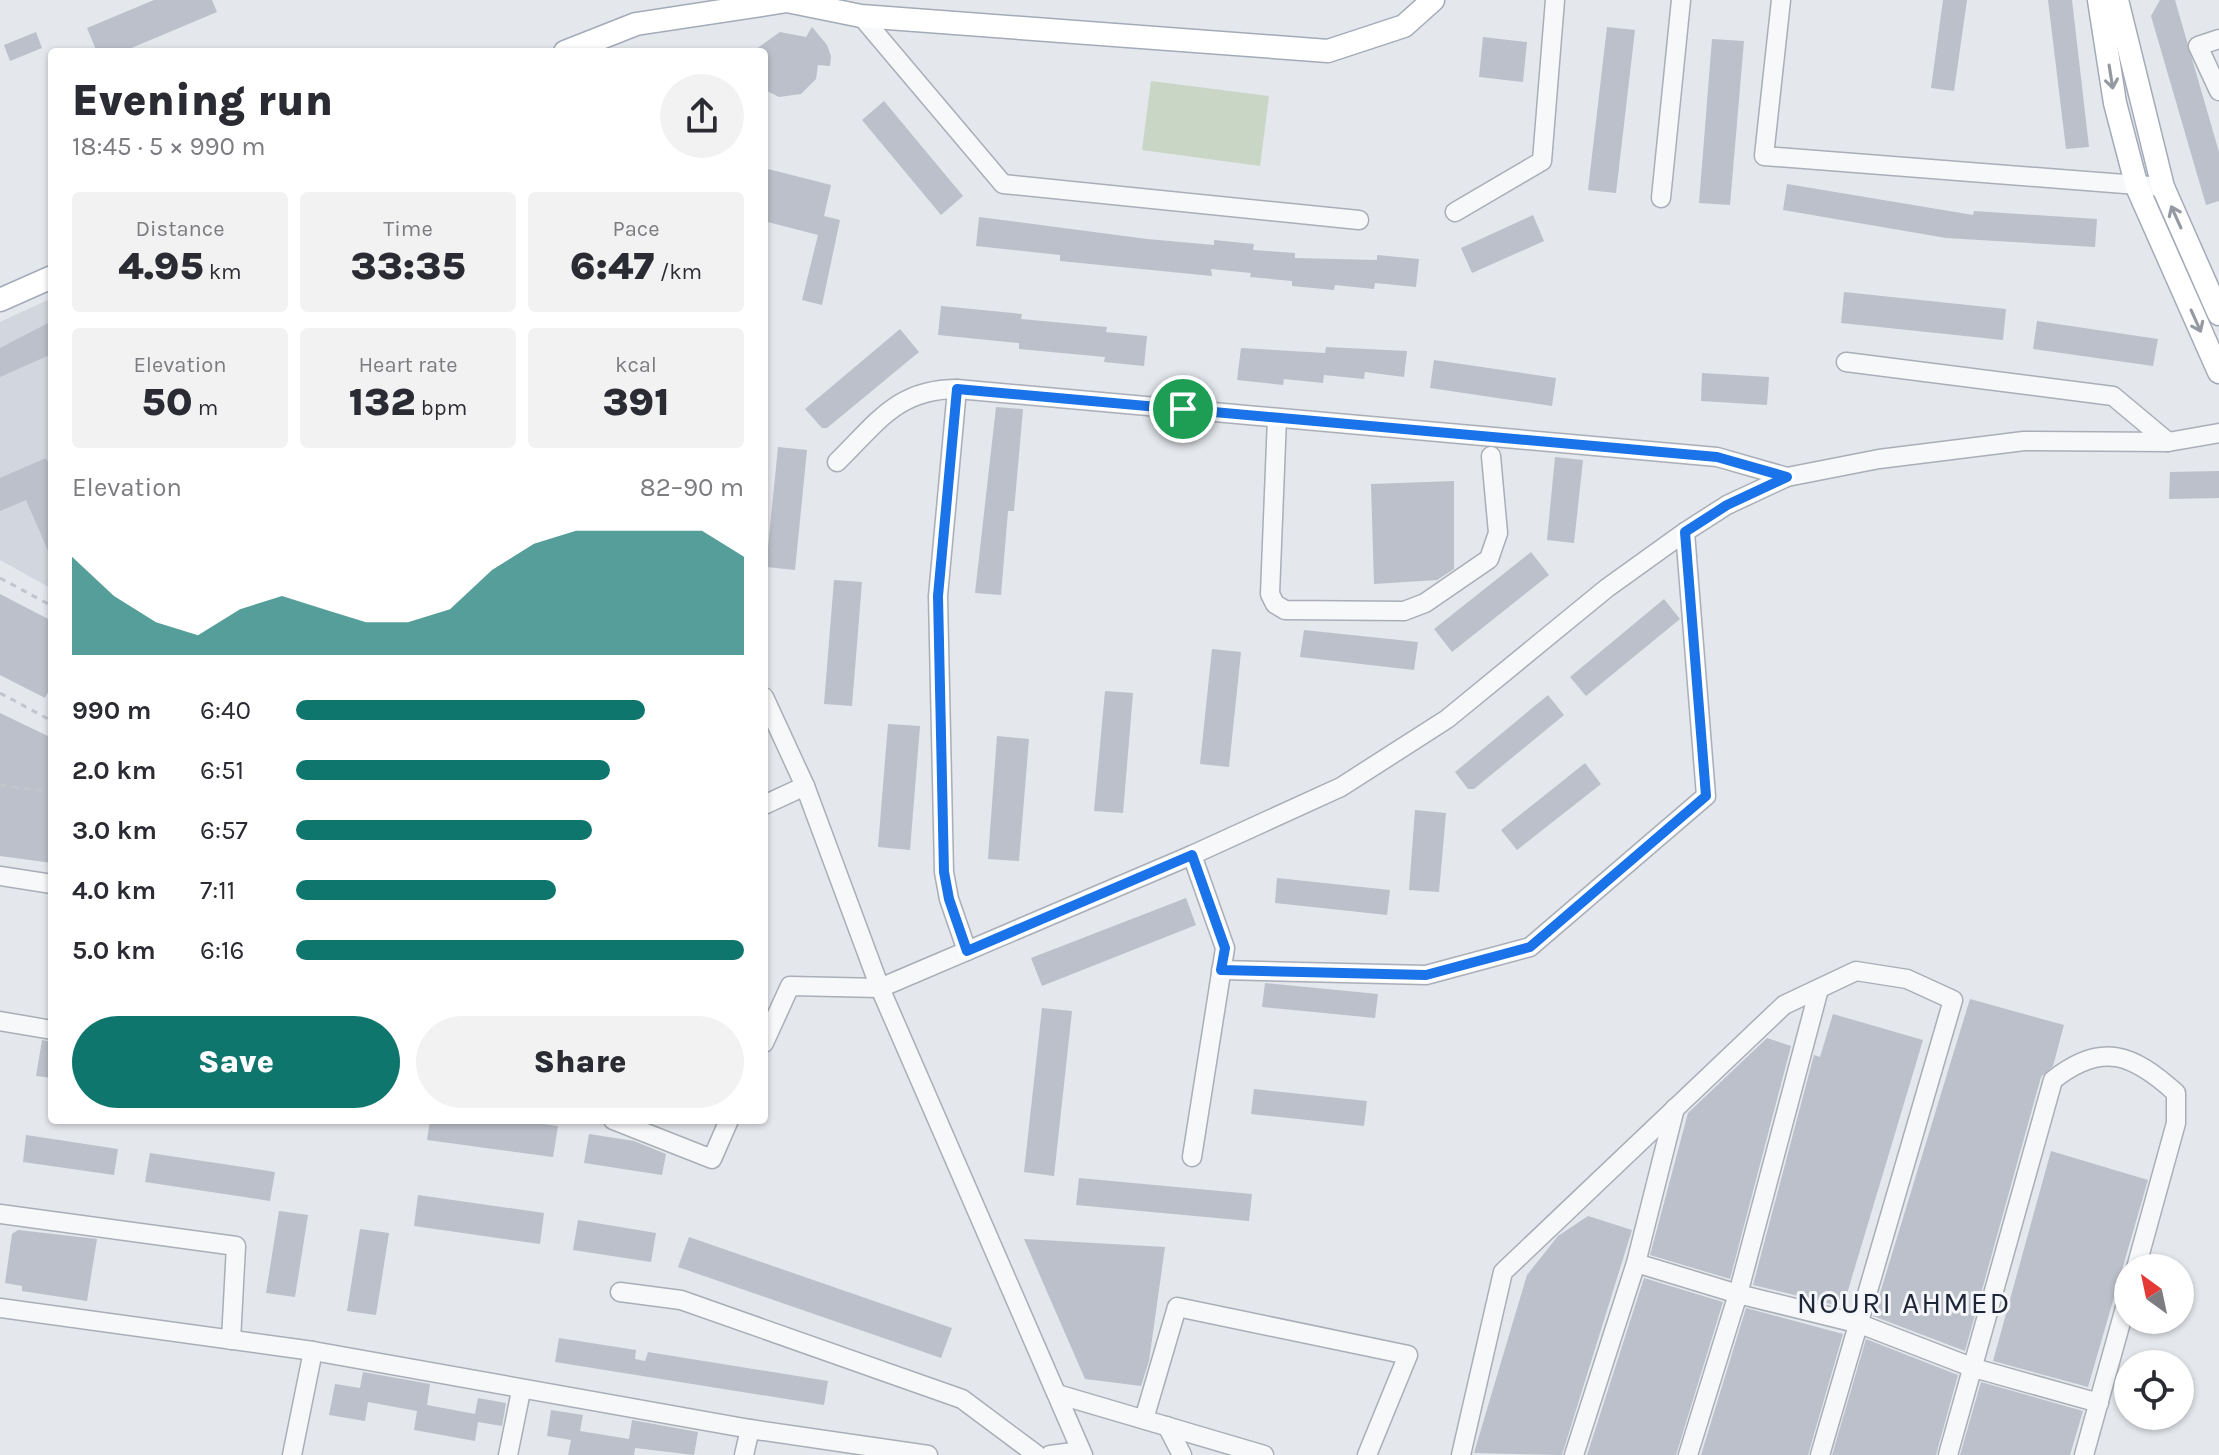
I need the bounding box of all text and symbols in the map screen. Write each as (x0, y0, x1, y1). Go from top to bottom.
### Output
one-way arrow (2105, 64, 2120, 89)
button: share (660, 74, 744, 158)
text: Evening run (72, 75, 333, 126)
text: 18:45 · 5 × 990 m (72, 131, 266, 162)
one-way arrow (2168, 205, 2183, 230)
text: Distance (136, 216, 224, 242)
text: Time (383, 216, 433, 242)
text: Pace (613, 216, 659, 242)
text: 4.95 (118, 242, 203, 289)
text: 33:35 (350, 242, 466, 289)
text: 6:47 (570, 242, 654, 289)
text: km (203, 259, 242, 285)
text: /km (654, 259, 702, 285)
one-way arrow (2189, 309, 2204, 333)
text: Elevation (133, 352, 227, 378)
text: Heart rate (358, 352, 458, 378)
text: kcal (615, 352, 657, 378)
pin (1149, 375, 1217, 443)
text: 50 (142, 378, 193, 425)
text: 132 (349, 378, 416, 425)
text: 391 (602, 378, 670, 425)
icon: arrive (1161, 387, 1205, 431)
text: m (193, 395, 218, 421)
text: bpm (416, 395, 467, 421)
text: Elevation (72, 472, 182, 503)
text: 82–90 m (640, 472, 744, 503)
text: 990 m (72, 695, 151, 726)
text: 6:40 (200, 695, 251, 726)
text: 2.0 km (72, 755, 156, 786)
text: 6:51 (200, 755, 244, 786)
text: 3.0 km (72, 815, 157, 846)
text: 6:57 (200, 815, 248, 846)
text: 4.0 km (72, 875, 156, 906)
text: 7:11 (200, 875, 235, 906)
text: 5.0 km (72, 935, 156, 966)
text: 6:16 (200, 935, 244, 966)
button: Save (72, 1016, 400, 1108)
button: Share (416, 1016, 744, 1108)
north arrow (2114, 1254, 2194, 1334)
map controls (2114, 1254, 2194, 1430)
district label: NOURI AHMED (1797, 1285, 2011, 1321)
button: locate (2114, 1350, 2194, 1430)

